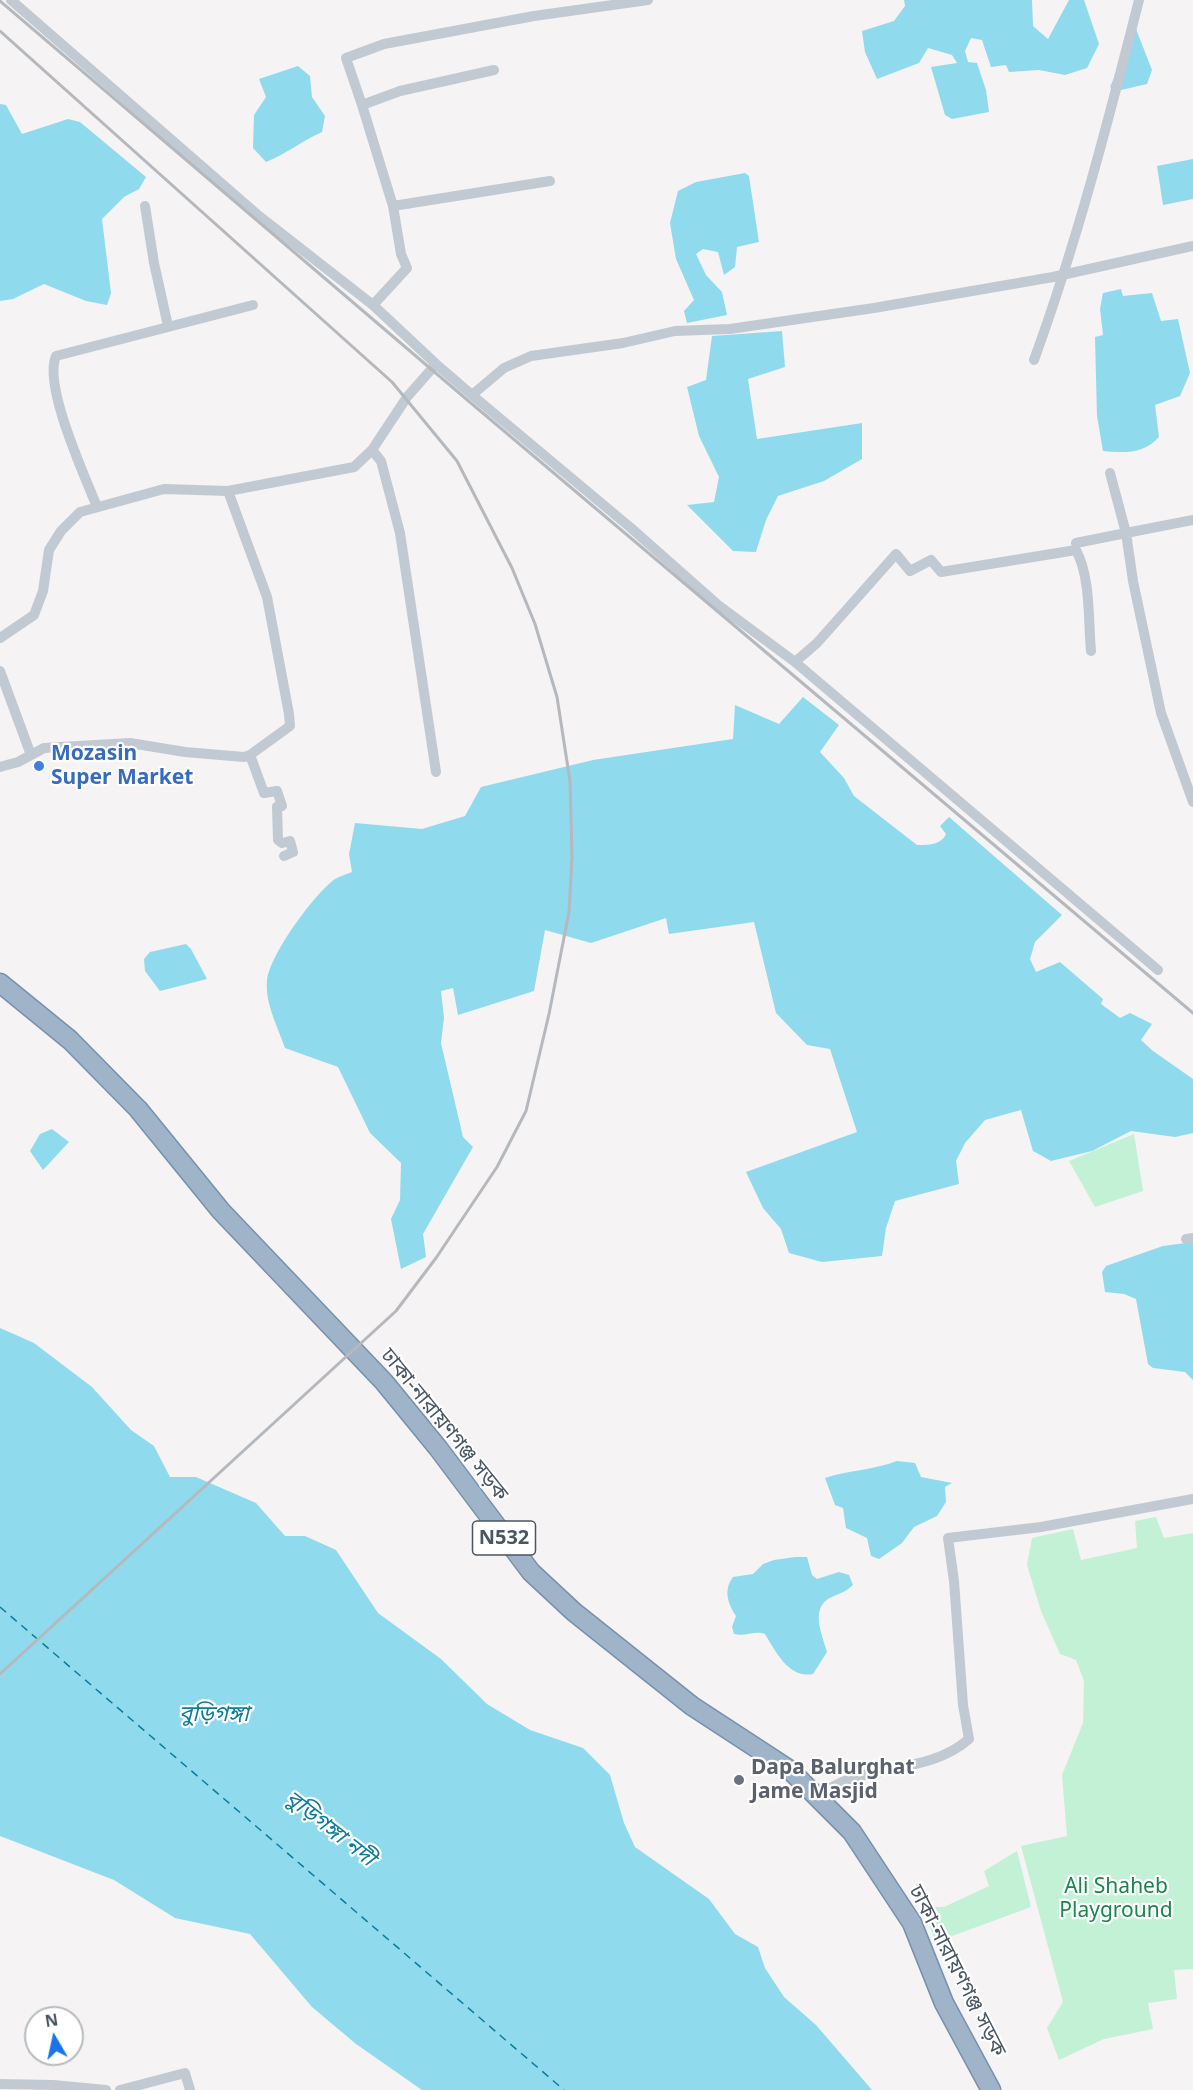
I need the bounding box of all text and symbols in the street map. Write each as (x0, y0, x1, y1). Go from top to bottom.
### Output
place label: Mozasin Super Market (51, 741, 193, 791)
marker: Mozasin Super Market (32, 759, 46, 773)
street label: ঢাকা-নারায়ণগঞ্জ সড়ক (375, 1344, 513, 1506)
road number: N532 (472, 1521, 536, 1555)
water label: বুড়িগঙ্গা (179, 1702, 249, 1728)
place label: Dapa Balurghat Jame Masjid (751, 1755, 915, 1805)
marker: Dapa Balurghat Jame Masjid (732, 1773, 746, 1787)
water label: বুড়িগঙ্গা নদী (280, 1786, 380, 1872)
park label: Ali Shaheb Playground (1059, 1874, 1173, 1924)
street label: ঢাকা-নারায়ণগঞ্জ সড়ক (903, 1881, 1011, 2061)
north arrow (24, 2006, 84, 2066)
text: N (43, 2008, 60, 2032)

